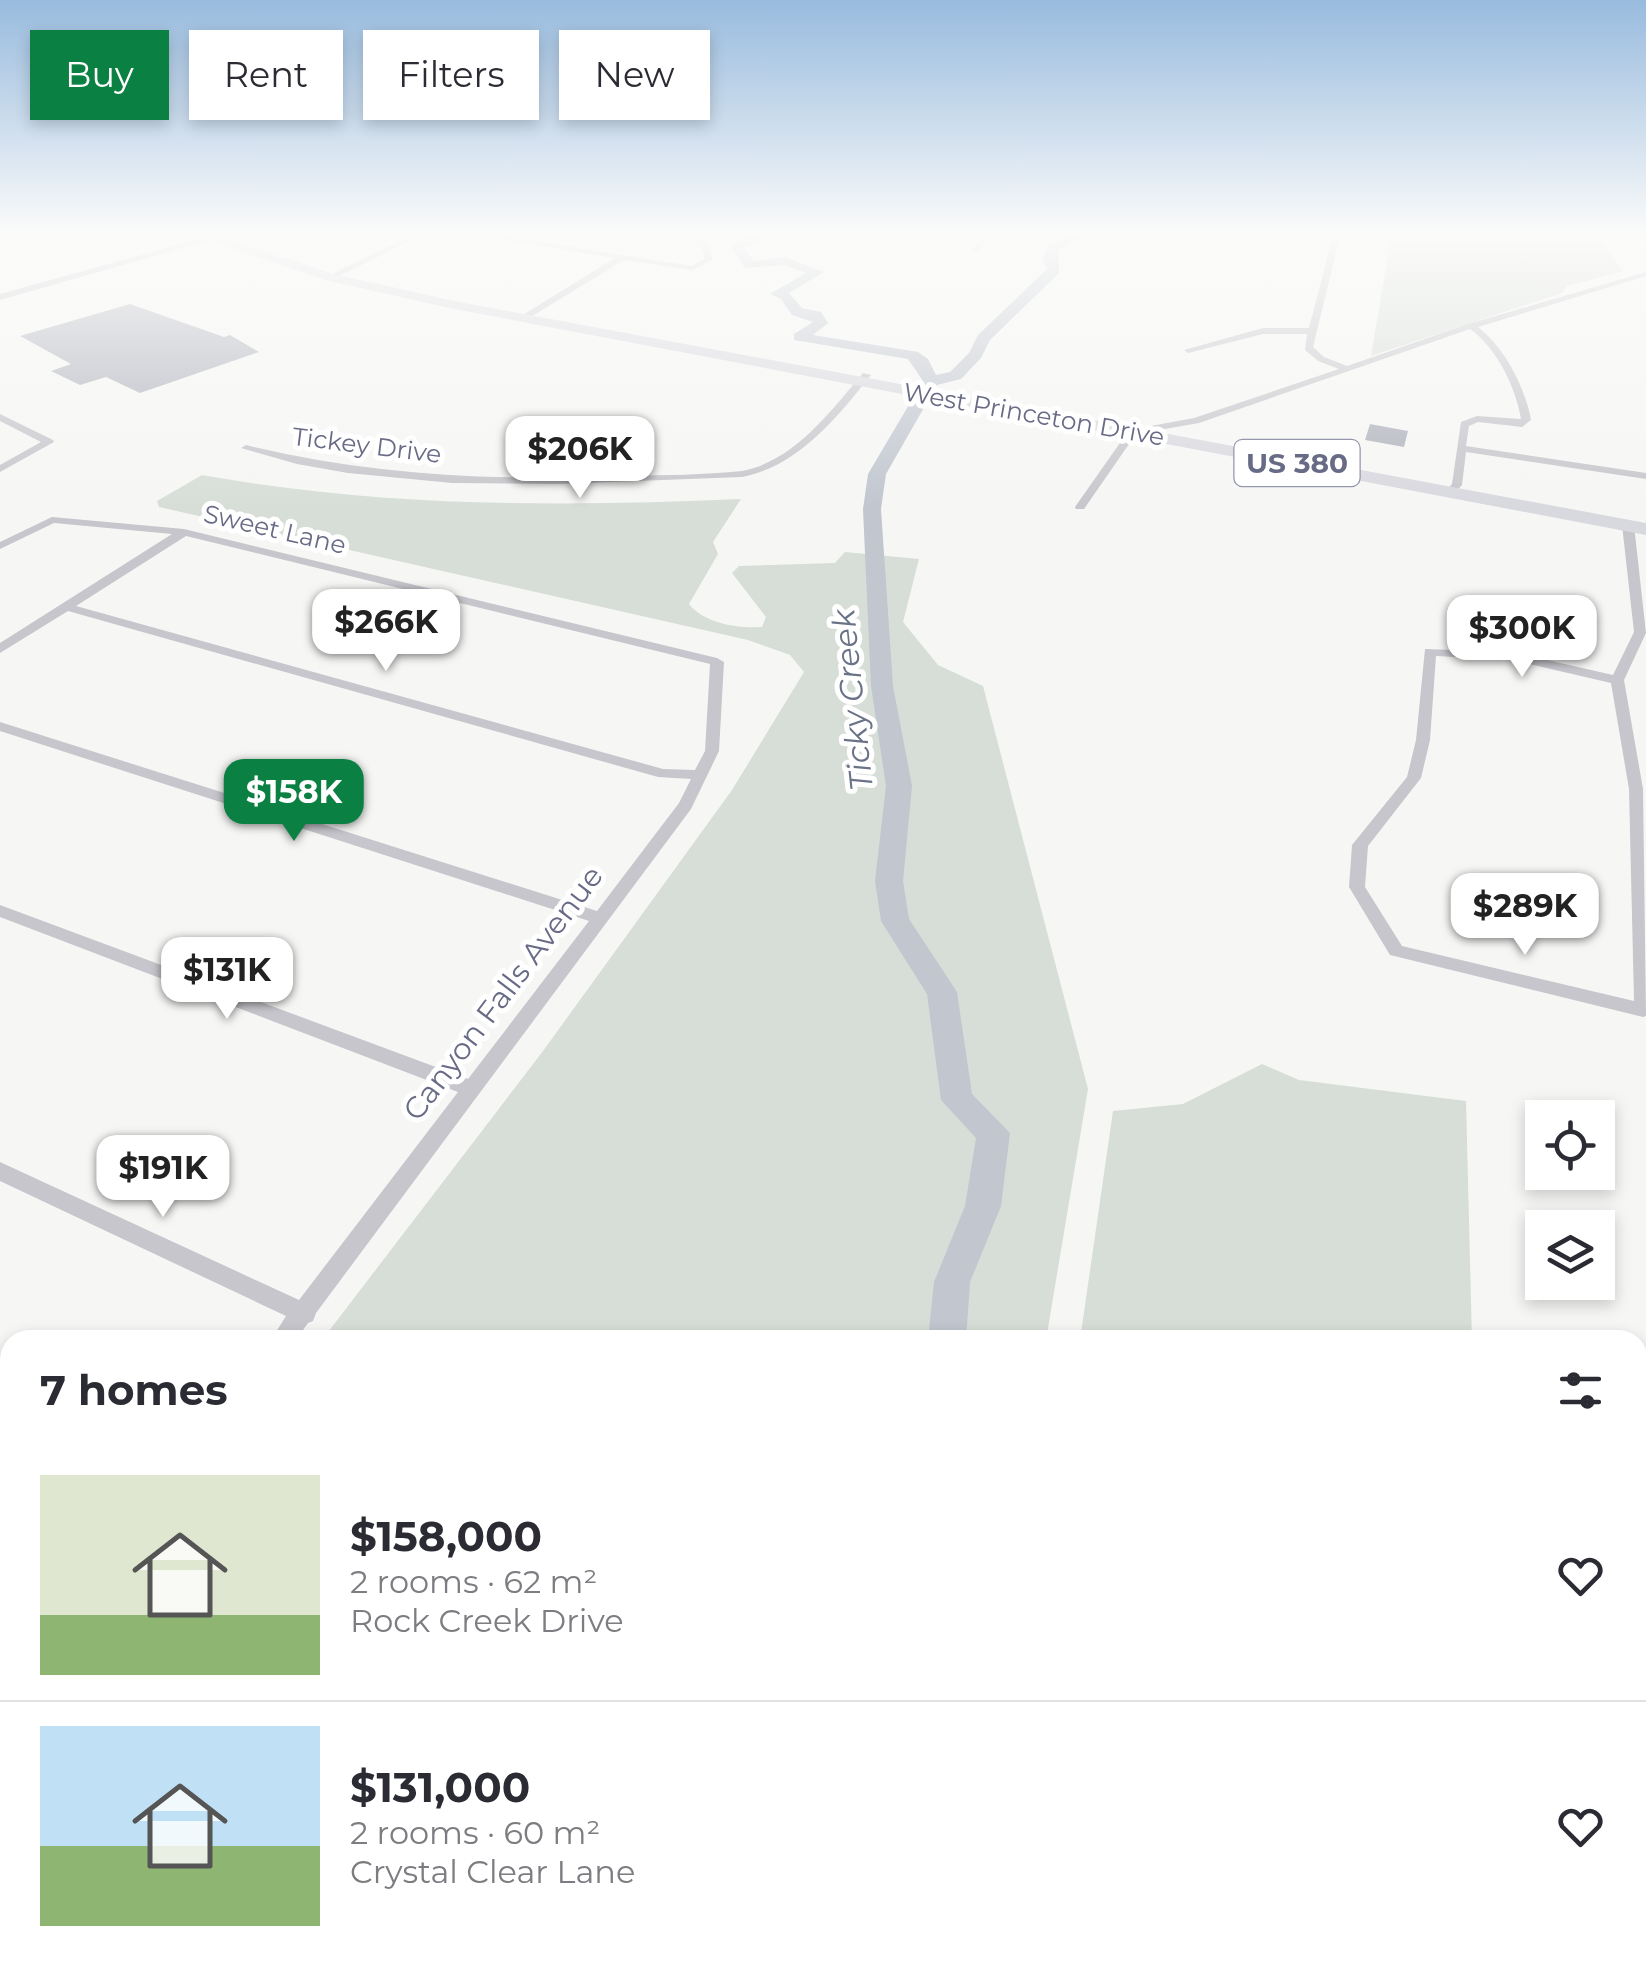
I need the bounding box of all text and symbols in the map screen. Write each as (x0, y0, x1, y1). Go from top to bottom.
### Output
chip: Buy (30, 30, 169, 120)
chip: Rent (189, 30, 343, 120)
chip: Filters (363, 30, 539, 120)
chip: New (559, 30, 710, 120)
street label: West Princeton Drive (901, 376, 1167, 452)
pin: $206K (510, 416, 650, 501)
street label: Tickey Drive (291, 421, 443, 469)
text: $206K (527, 429, 633, 468)
road number: US 380 (1234, 440, 1360, 486)
street label: Sweet Lane (201, 498, 349, 560)
pin: $266K (316, 589, 456, 674)
pin: $300K (1452, 595, 1592, 680)
text: $266K (334, 602, 438, 641)
water label: Ticky Creek (823, 606, 881, 792)
text: $300K (1469, 608, 1575, 647)
pin: $158K (224, 759, 364, 844)
text: $158K (246, 772, 342, 811)
street label: Canyon Falls Avenue (395, 858, 611, 1128)
pin: $289K (1455, 873, 1595, 958)
text: $289K (1473, 886, 1577, 925)
pin: $131K (157, 937, 297, 1022)
text: $131K (183, 950, 271, 989)
map controls (1525, 1100, 1615, 1300)
button: locate (1525, 1100, 1615, 1190)
pin: $191K (93, 1135, 233, 1220)
text: $191K (118, 1148, 208, 1187)
button: layers (1525, 1210, 1615, 1300)
icon: filters (1553, 1363, 1608, 1418)
text: 7 homes (40, 1364, 228, 1416)
text: $158,000 (350, 1510, 542, 1562)
icon: home (120, 1515, 240, 1635)
icon: heart (1553, 1548, 1608, 1603)
text: 2 rooms · 62 m² (350, 1562, 597, 1601)
text: Rock Creek Drive (350, 1601, 624, 1640)
text: $131,000 (350, 1761, 530, 1813)
icon: home (120, 1766, 240, 1886)
icon: heart (1553, 1799, 1608, 1854)
text: 2 rooms · 60 m² (350, 1813, 600, 1852)
text: Crystal Clear Lane (350, 1852, 635, 1891)

